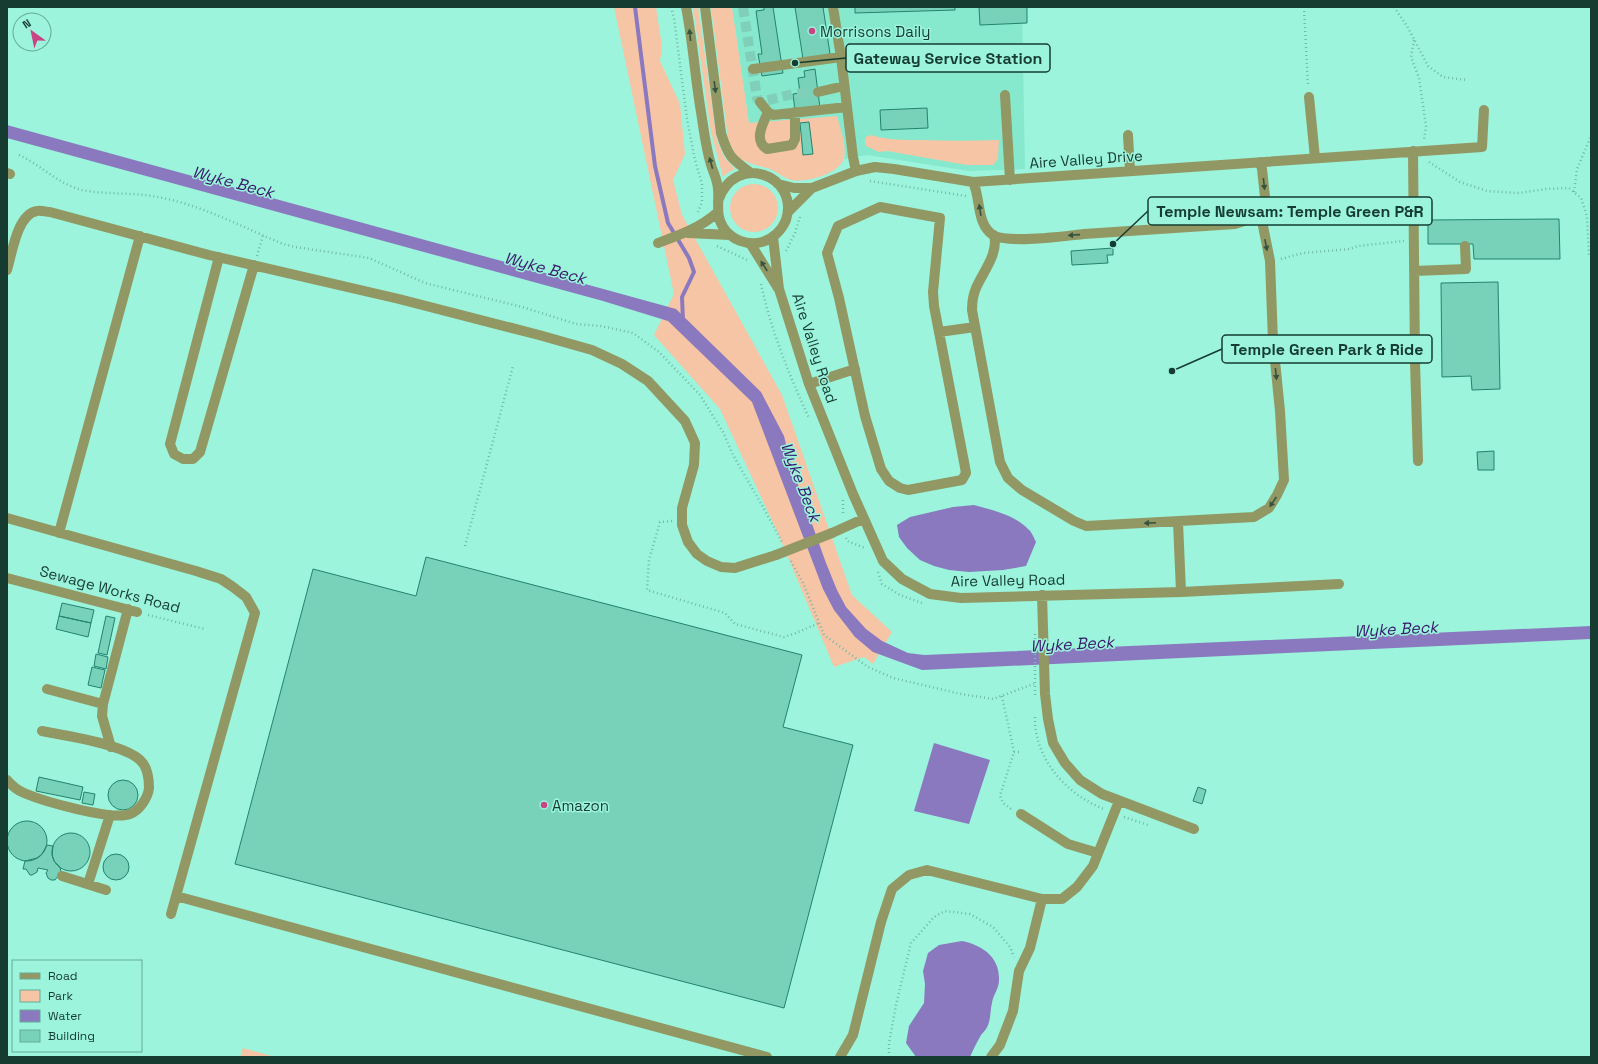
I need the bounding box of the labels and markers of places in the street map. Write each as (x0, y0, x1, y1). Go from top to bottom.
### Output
place label: Morrisons Daily (820, 22, 930, 41)
marker: Morrisons Daily (807, 26, 817, 36)
callout: Gateway Service Station (846, 44, 1050, 72)
callout: Temple Newsam: Temple Green P&R (1148, 197, 1432, 225)
callout: Temple Green Park & Ride (1222, 335, 1432, 363)
place label: Amazon (552, 796, 609, 815)
marker: Amazon (539, 800, 549, 810)

